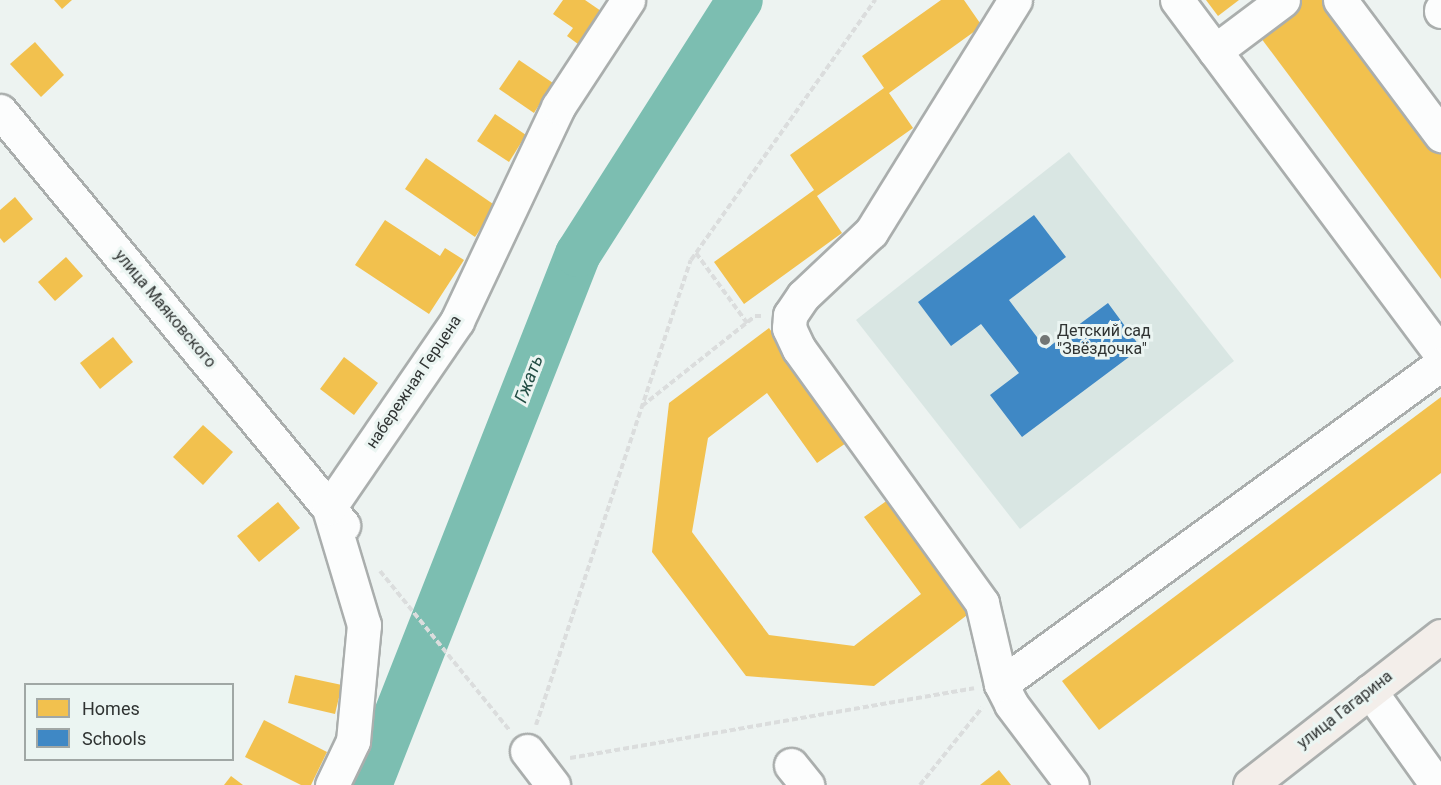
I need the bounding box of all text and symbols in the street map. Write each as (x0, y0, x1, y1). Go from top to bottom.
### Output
street label: улица Маяковского (110, 246, 220, 372)
street label: набережная Герцена (362, 312, 466, 452)
place label: Детский сад "Звёздочка" (1057, 321, 1151, 359)
marker: Детский сад "Звёздочка" (1038, 333, 1052, 347)
water label: Гжать (510, 352, 548, 406)
street label: улица Гагарина (1294, 667, 1396, 753)
legend (24, 683, 234, 761)
text: Homes (82, 698, 140, 719)
text: Schools (82, 728, 146, 749)

